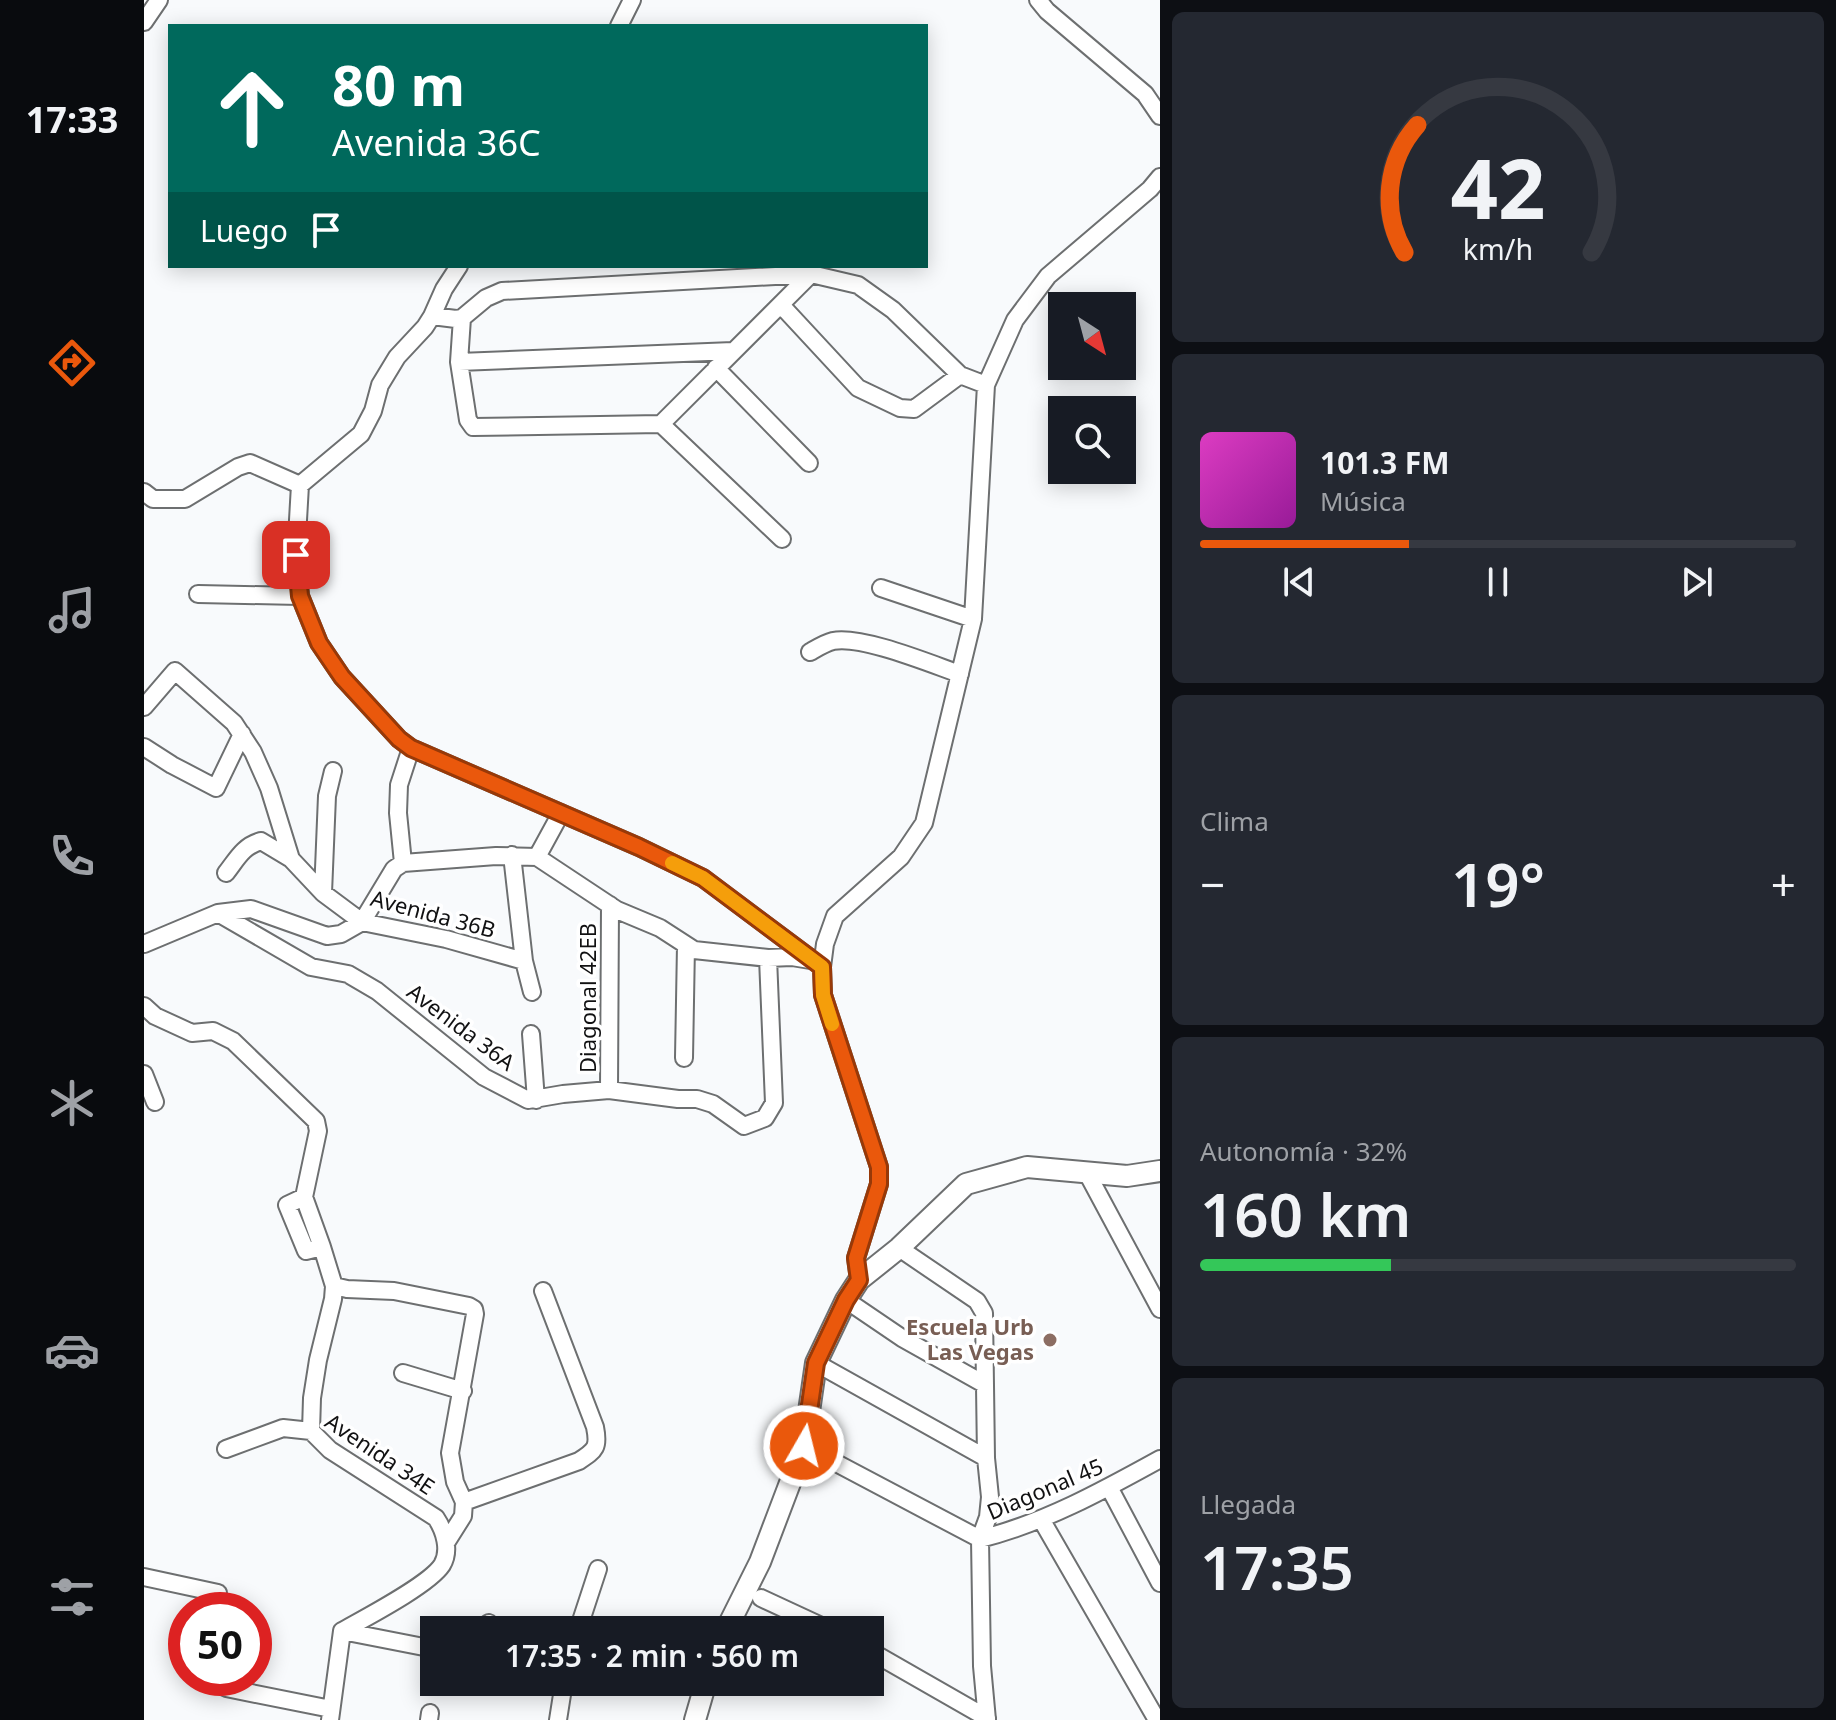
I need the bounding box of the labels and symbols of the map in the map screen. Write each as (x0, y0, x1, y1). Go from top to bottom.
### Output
north arrow (1048, 292, 1136, 380)
pin (262, 521, 330, 589)
street label: Avenida 36B (368, 882, 499, 944)
street label: Diagonal 42EB (572, 923, 602, 1073)
street label: Avenida 36A (402, 976, 522, 1077)
place label: Escuela Urb Las Vegas (906, 1311, 1034, 1366)
marker: Escuela Urb Las Vegas (1041, 1331, 1059, 1349)
position arrow (762, 1404, 846, 1488)
street label: Avenida 34E (320, 1406, 441, 1501)
street label: Diagonal 45 (982, 1450, 1107, 1526)
speed limit sign: 50 (168, 1592, 272, 1696)

